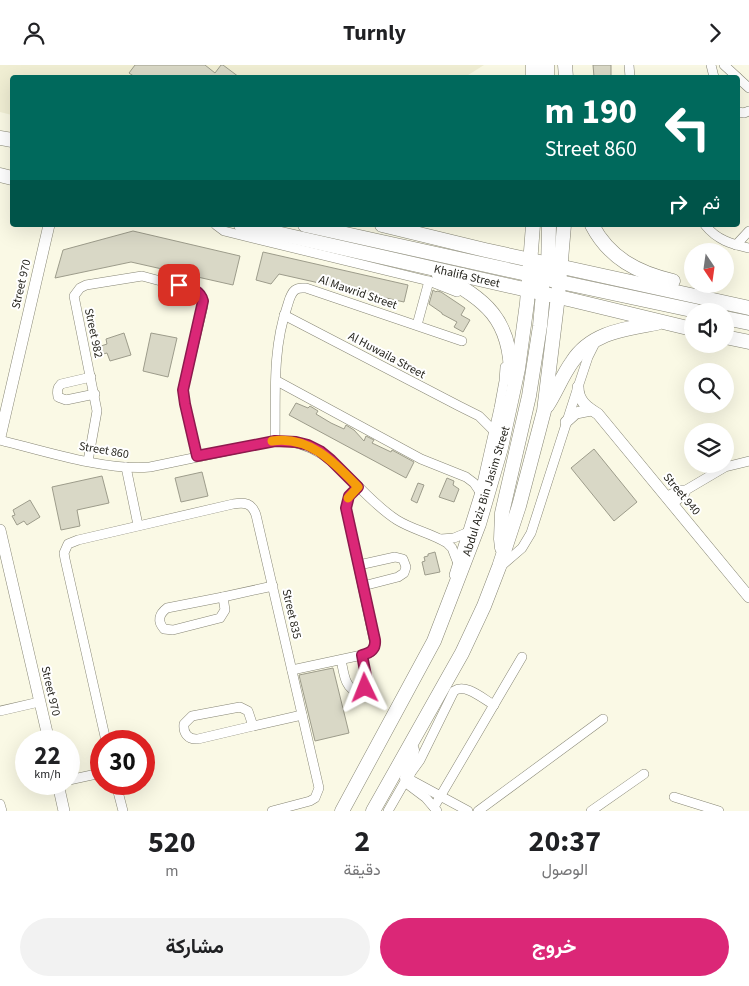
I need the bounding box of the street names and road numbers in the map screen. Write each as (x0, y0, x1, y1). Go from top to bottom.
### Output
street label: Street 970 (8, 258, 35, 311)
street label: Khalifa Street (432, 261, 502, 292)
street label: Al Mawrid Street (316, 271, 399, 314)
street label: Street 982 (80, 307, 107, 360)
street label: Al Huwaila Street (345, 328, 428, 383)
street label: Abdul Aziz Bin Jasim Street (459, 424, 514, 558)
street label: Street 860 (78, 438, 130, 463)
street label: Street 940 (659, 470, 704, 519)
street label: Street 835 (278, 588, 305, 641)
street label: Street 970 (37, 665, 64, 718)

